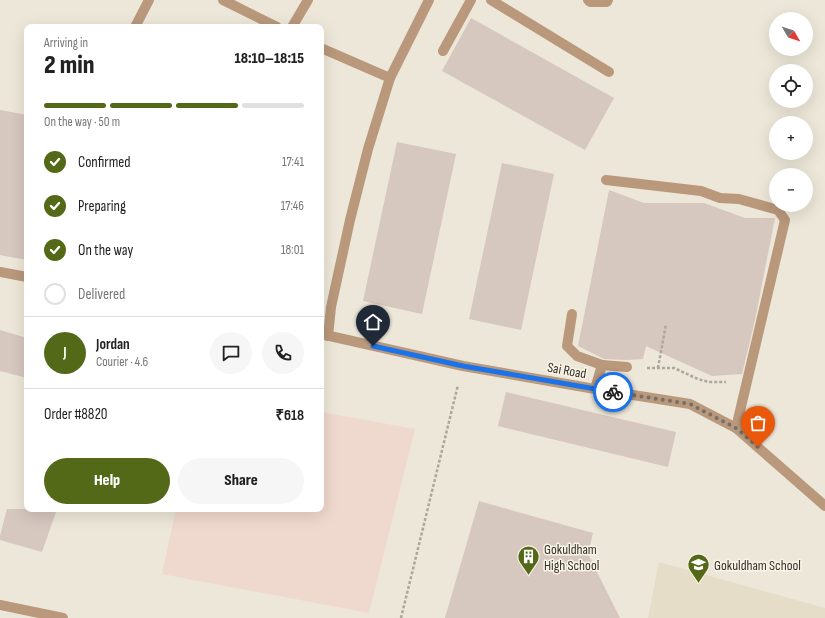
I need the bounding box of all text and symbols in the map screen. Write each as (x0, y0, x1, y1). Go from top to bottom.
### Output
north arrow (769, 12, 813, 56)
map controls (769, 12, 813, 212)
text: Arriving in (44, 35, 88, 51)
text: 18:10–18:15 (235, 49, 304, 68)
text: 2 min (44, 50, 94, 81)
button: locate (769, 64, 813, 108)
text: On the way · 50 m (44, 114, 120, 130)
button: + (769, 116, 813, 160)
icon: check (44, 151, 66, 173)
text: Confirmed (78, 153, 131, 172)
text: 17:41 (282, 154, 304, 170)
button: − (769, 168, 813, 212)
icon: check (44, 195, 66, 217)
text: Preparing (78, 197, 126, 216)
text: 17:46 (281, 198, 304, 214)
icon: check (44, 239, 66, 261)
text: On the way (78, 241, 133, 260)
text: 18:01 (281, 242, 304, 258)
text: Delivered (78, 285, 125, 304)
pin (356, 305, 390, 346)
icon: home (362, 311, 384, 333)
button: chat (210, 332, 252, 374)
button: phone (262, 332, 304, 374)
text: Jordan (96, 335, 130, 354)
text: J (63, 343, 67, 362)
text: Courier · 4.6 (96, 354, 148, 370)
street label: Sai Road (546, 359, 588, 382)
courier (593, 372, 633, 412)
icon: bike (602, 381, 624, 403)
text: Order #8820 (44, 405, 108, 424)
text: ₹618 (275, 406, 304, 425)
pin (741, 406, 775, 447)
icon: bag (747, 412, 769, 434)
button: Help (44, 458, 170, 504)
button: Share (178, 458, 304, 504)
place label: Gokuldham High School (544, 541, 599, 574)
building icon: Gokuldham High School (516, 544, 542, 577)
school or university icon: Gokuldham School (685, 552, 711, 585)
place label: Gokuldham School (714, 557, 801, 574)

